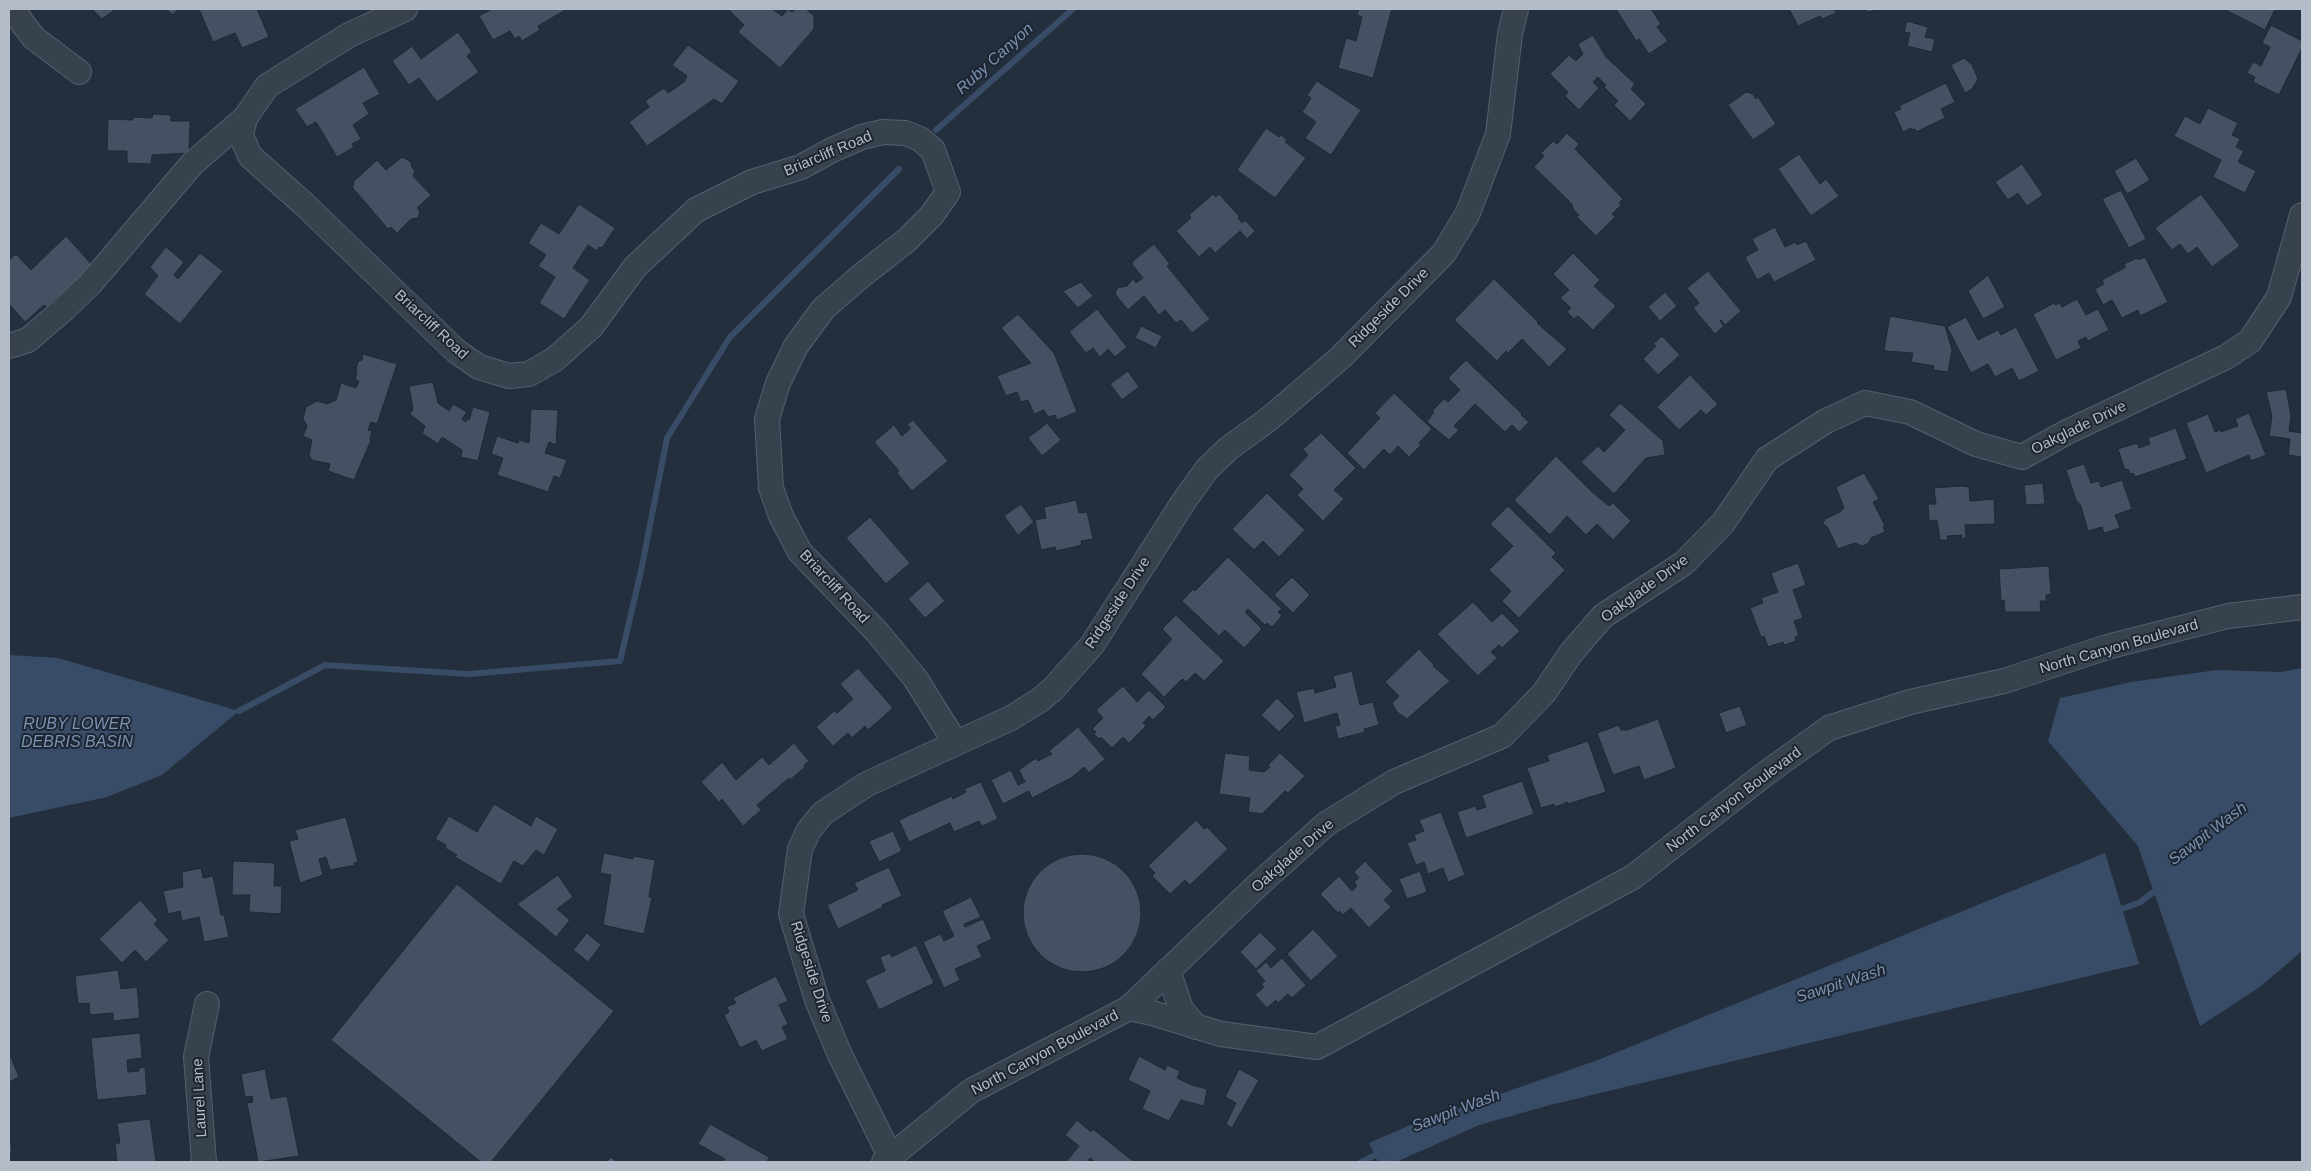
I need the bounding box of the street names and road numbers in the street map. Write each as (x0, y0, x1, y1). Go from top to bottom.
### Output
street label: Briarcliff Road (781, 127, 875, 181)
street label: Ridgeside Drive (1345, 264, 1433, 352)
street label: Briarcliff Road (391, 286, 471, 364)
street label: Oakglade Drive (2029, 397, 2129, 459)
street label: Briarcliff Road (795, 547, 873, 627)
street label: Oakglade Drive (1598, 551, 1692, 627)
street label: Ridgeside Drive (1082, 554, 1154, 652)
street label: North Canyon Boulevard (2038, 616, 2200, 678)
street label: North Canyon Boulevard (1663, 743, 1805, 857)
street label: Oakglade Drive (1248, 815, 1338, 897)
street label: Ridgeside Drive (786, 919, 836, 1025)
street label: North Canyon Boulevard (968, 1006, 1122, 1100)
street label: Laurel Lane (189, 1058, 211, 1138)

